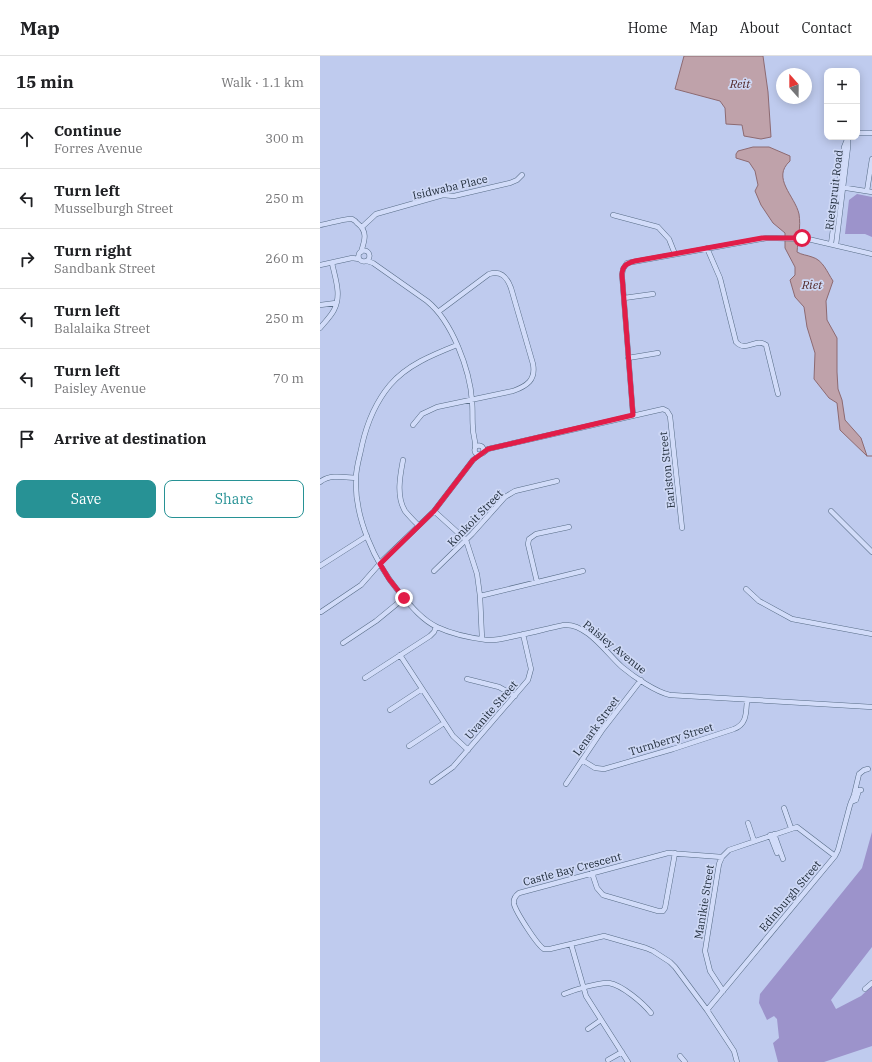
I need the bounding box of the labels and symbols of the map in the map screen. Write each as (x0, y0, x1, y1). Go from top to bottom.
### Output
north arrow (776, 68, 812, 104)
water label: Reit (729, 76, 751, 91)
street label: Rietspruit Road (822, 149, 846, 231)
street label: Isidwaba Place (411, 172, 489, 202)
route start (793, 229, 811, 247)
water label: Riet (801, 277, 823, 292)
street label: Earlston Street (656, 431, 678, 509)
street label: Konkoit Street (444, 486, 506, 549)
route end (395, 589, 413, 607)
street label: Paisley Avenue (580, 617, 650, 677)
street label: Uvanite Street (462, 678, 520, 742)
street label: Lenark Street (570, 693, 622, 759)
street label: Turnberry Street (627, 719, 715, 759)
street label: Castle Bay Crescent (521, 849, 623, 889)
street label: Edinburgh Street (756, 857, 824, 934)
street label: Manikie Street (691, 864, 717, 940)

